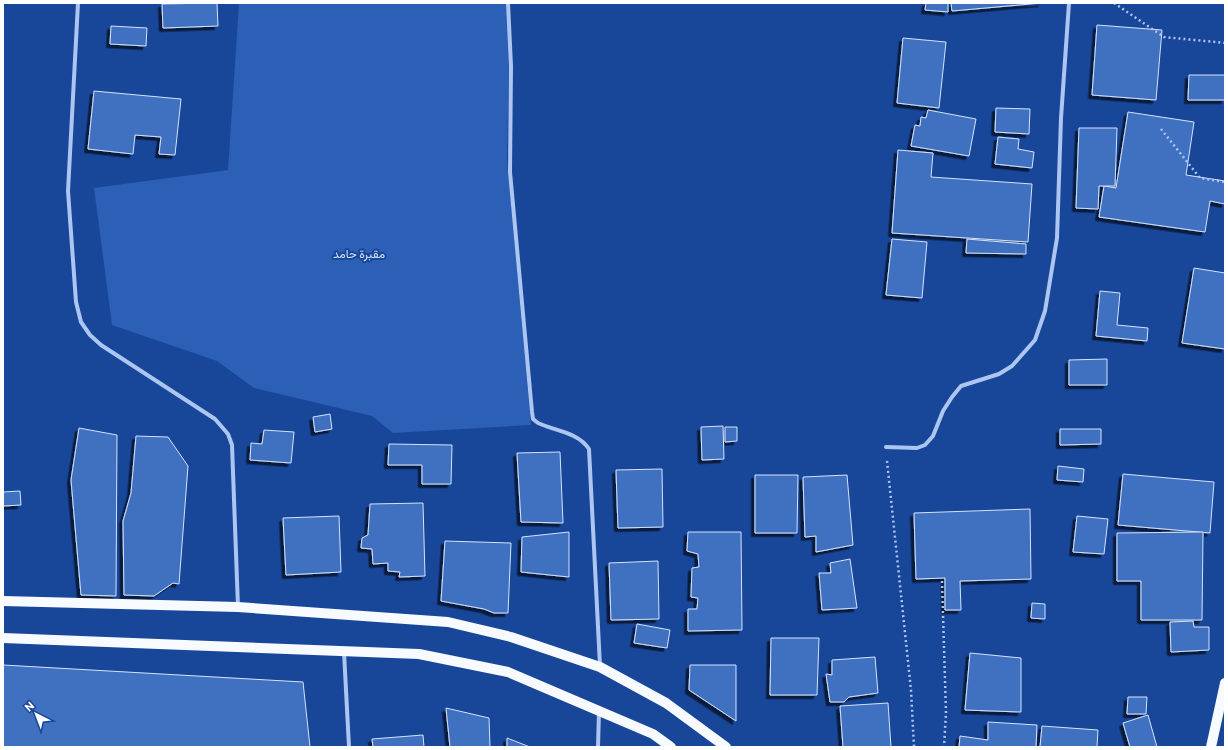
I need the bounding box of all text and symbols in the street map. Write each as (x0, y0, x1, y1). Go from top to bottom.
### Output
park label: مقبرة حامد (333, 246, 385, 262)
north arrow (16, 694, 56, 734)
text: N (22, 699, 36, 714)

